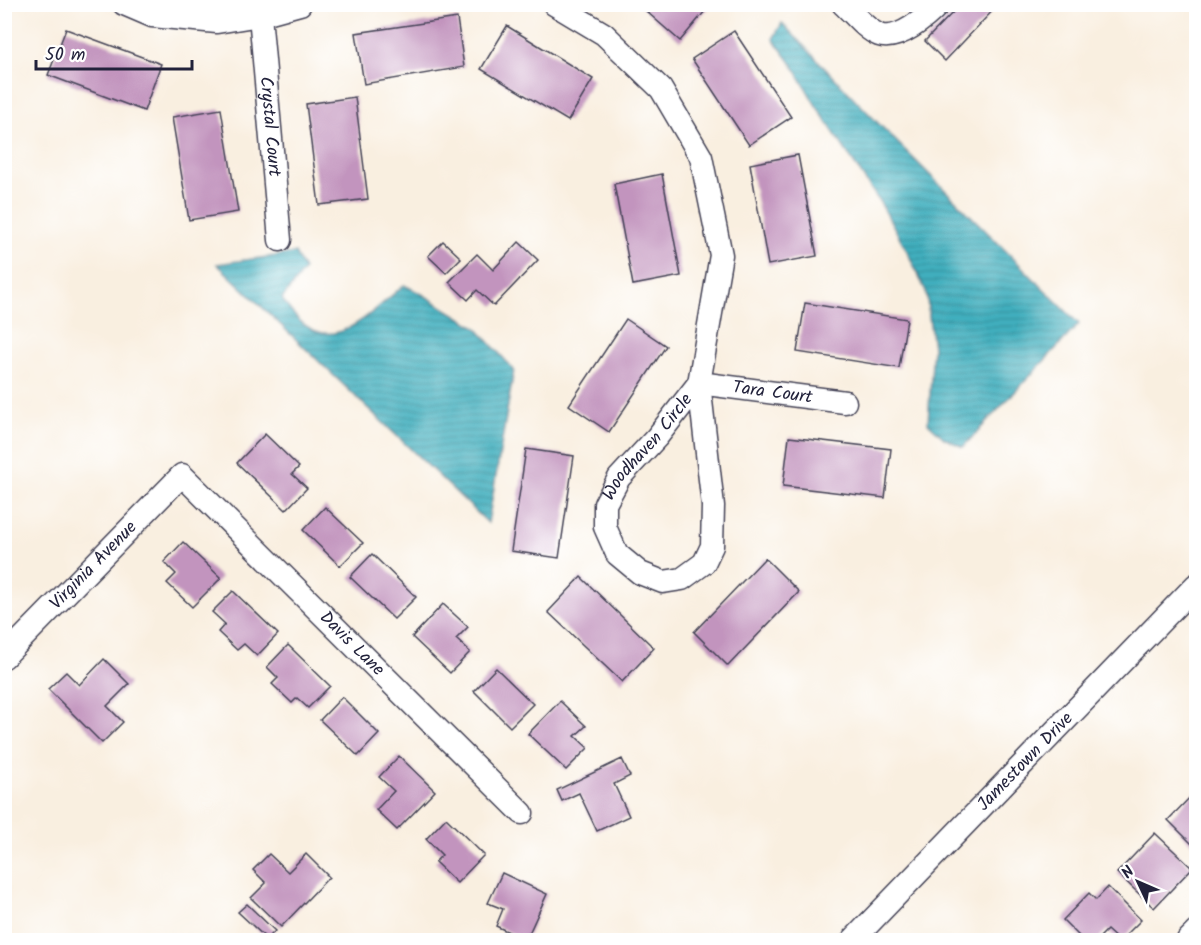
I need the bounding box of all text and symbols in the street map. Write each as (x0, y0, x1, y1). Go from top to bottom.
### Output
scale bar (36, 33, 192, 71)
text: 50 m (45, 41, 85, 70)
street label: Crystal Court (251, 75, 289, 179)
street label: Tara Court (731, 373, 815, 412)
street label: Woodhaven Circle (595, 387, 700, 506)
street label: Virginia Avenue (43, 514, 144, 617)
street label: Davis Lane (312, 604, 391, 683)
street label: Jamestown Drive (970, 705, 1080, 818)
north arrow (1108, 852, 1168, 912)
text: N (1116, 860, 1141, 885)

